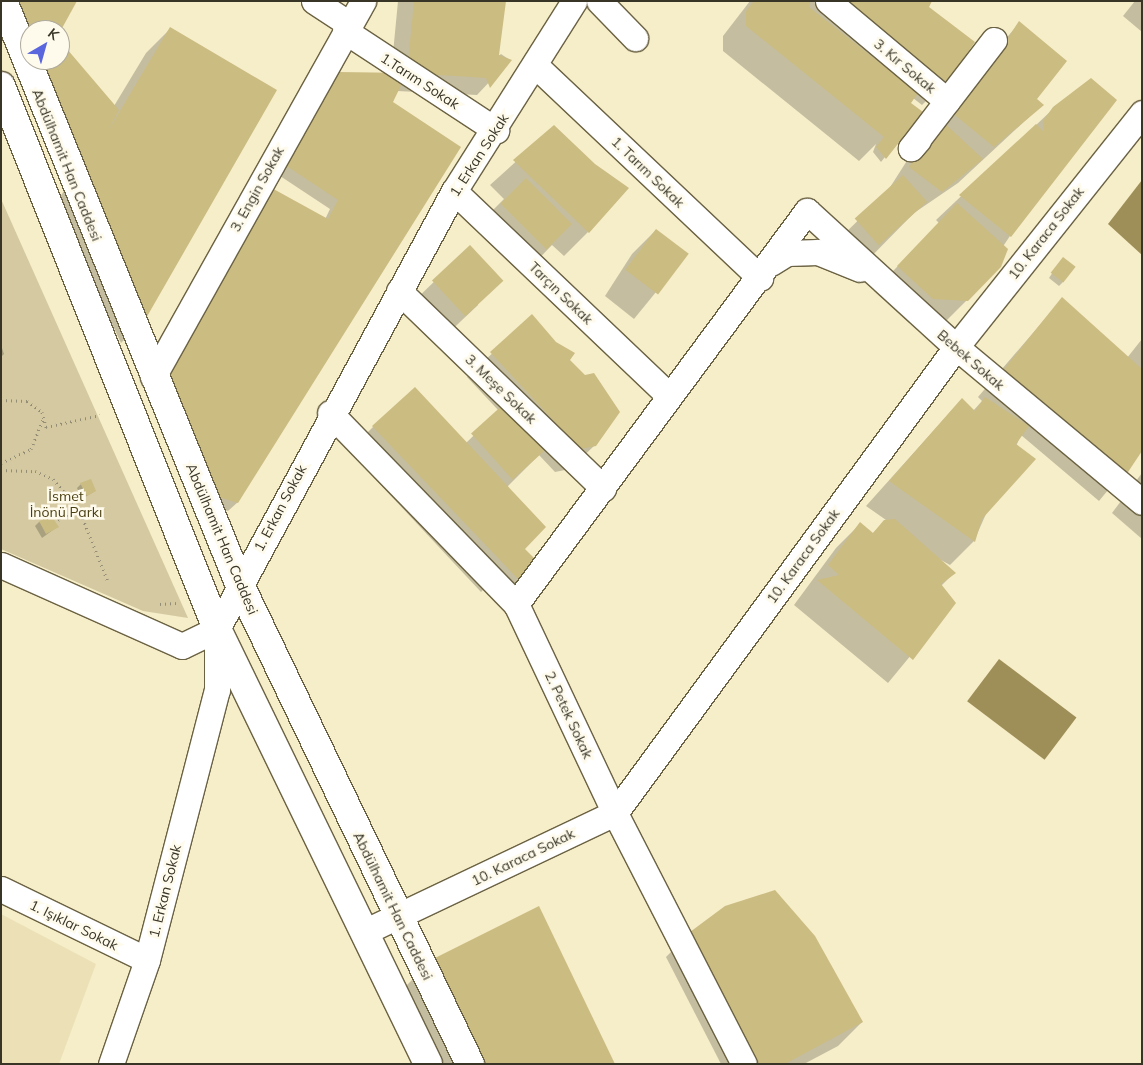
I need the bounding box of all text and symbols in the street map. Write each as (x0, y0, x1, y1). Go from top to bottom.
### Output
north arrow (20, 20, 70, 70)
text: K (44, 24, 63, 44)
street label: 3. Kır Sokak (871, 35, 939, 97)
street label: 1.Tarım Sokak (378, 49, 462, 113)
street label: Abdülhamit Han Caddesi (29, 86, 105, 244)
street label: 1. Erkan Sokak (446, 110, 512, 200)
street label: 1. Tarım Sokak (608, 133, 688, 211)
street label: 3. Engin Sokak (227, 143, 287, 235)
street label: 10. Karaca Sokak (1005, 183, 1087, 283)
street label: Tarçın Sokak (526, 258, 596, 328)
street label: Bebek Sokak (934, 326, 1008, 394)
street label: 3. Meşe Sokak (462, 351, 540, 427)
street label: Abdülhamit Han Caddesi (182, 461, 262, 617)
street label: 1. Erkan Sokak (250, 462, 310, 554)
park label: İsmet İnönü Parkı (30, 488, 102, 520)
street label: 10. Karaca Sokak (763, 505, 843, 607)
street label: 2. Petek Sokak (541, 669, 597, 761)
street label: 10. Karaca Sokak (469, 825, 577, 889)
street label: Abdülhamit Han Caddesi (350, 829, 436, 983)
street label: 1. Erkan Sokak (145, 843, 185, 939)
street label: 1. Işıklar Sokak (27, 896, 121, 954)

